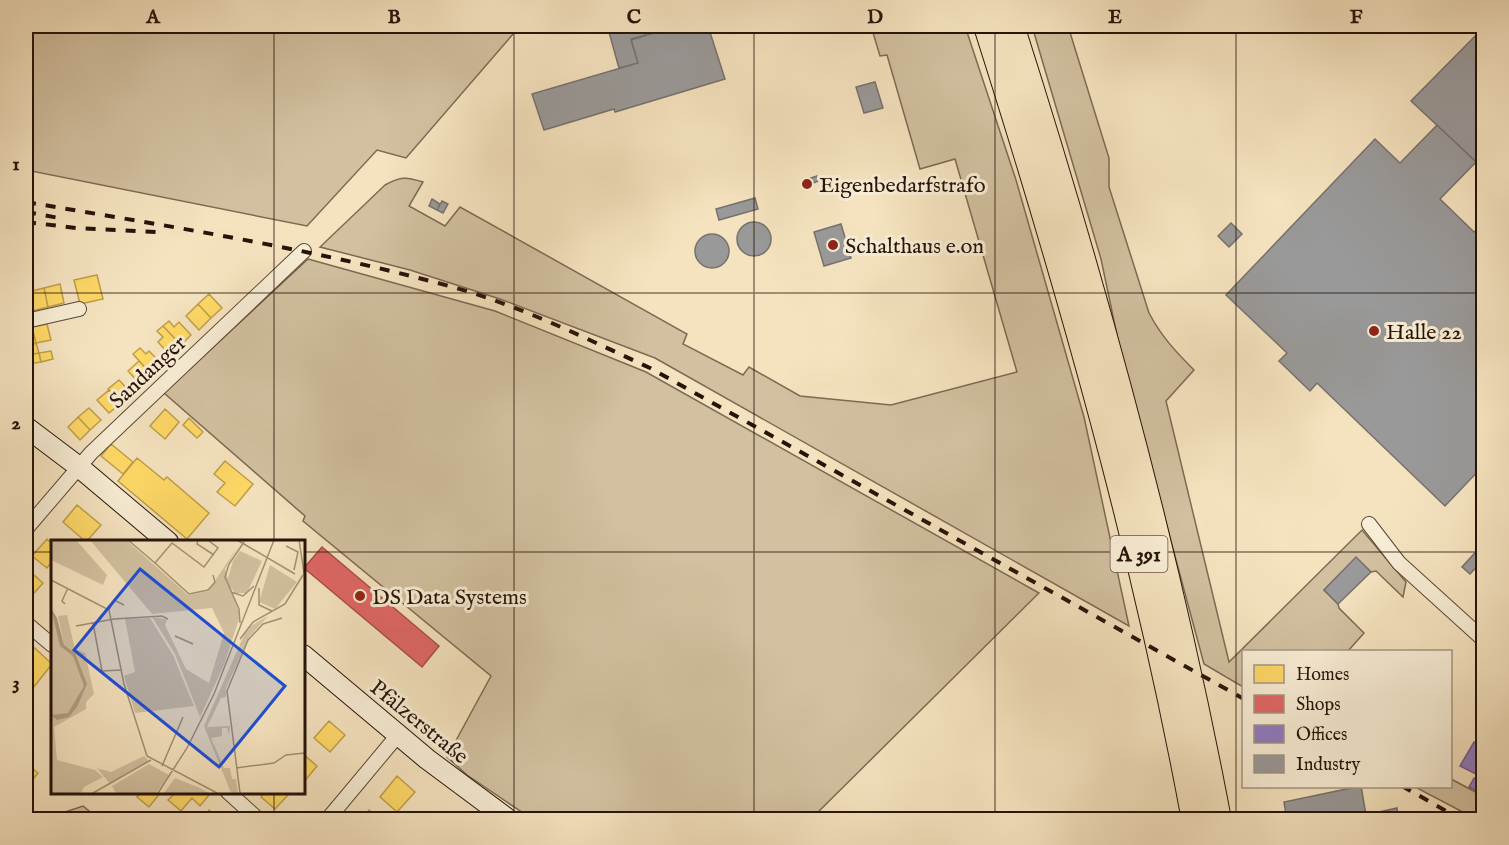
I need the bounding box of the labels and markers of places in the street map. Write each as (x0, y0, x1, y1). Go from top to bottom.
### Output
place label: Eigenbedarfstrafo (819, 172, 986, 200)
marker: Eigenbedarfstrafo (800, 177, 814, 191)
place label: Schalthaus e.on (845, 233, 984, 261)
marker: Schalthaus e.on (826, 238, 840, 252)
place label: Halle 22 (1386, 319, 1462, 347)
marker: Halle 22 (1367, 324, 1381, 338)
place label: DS Data Systems (372, 584, 527, 612)
marker: DS Data Systems (353, 589, 367, 603)

